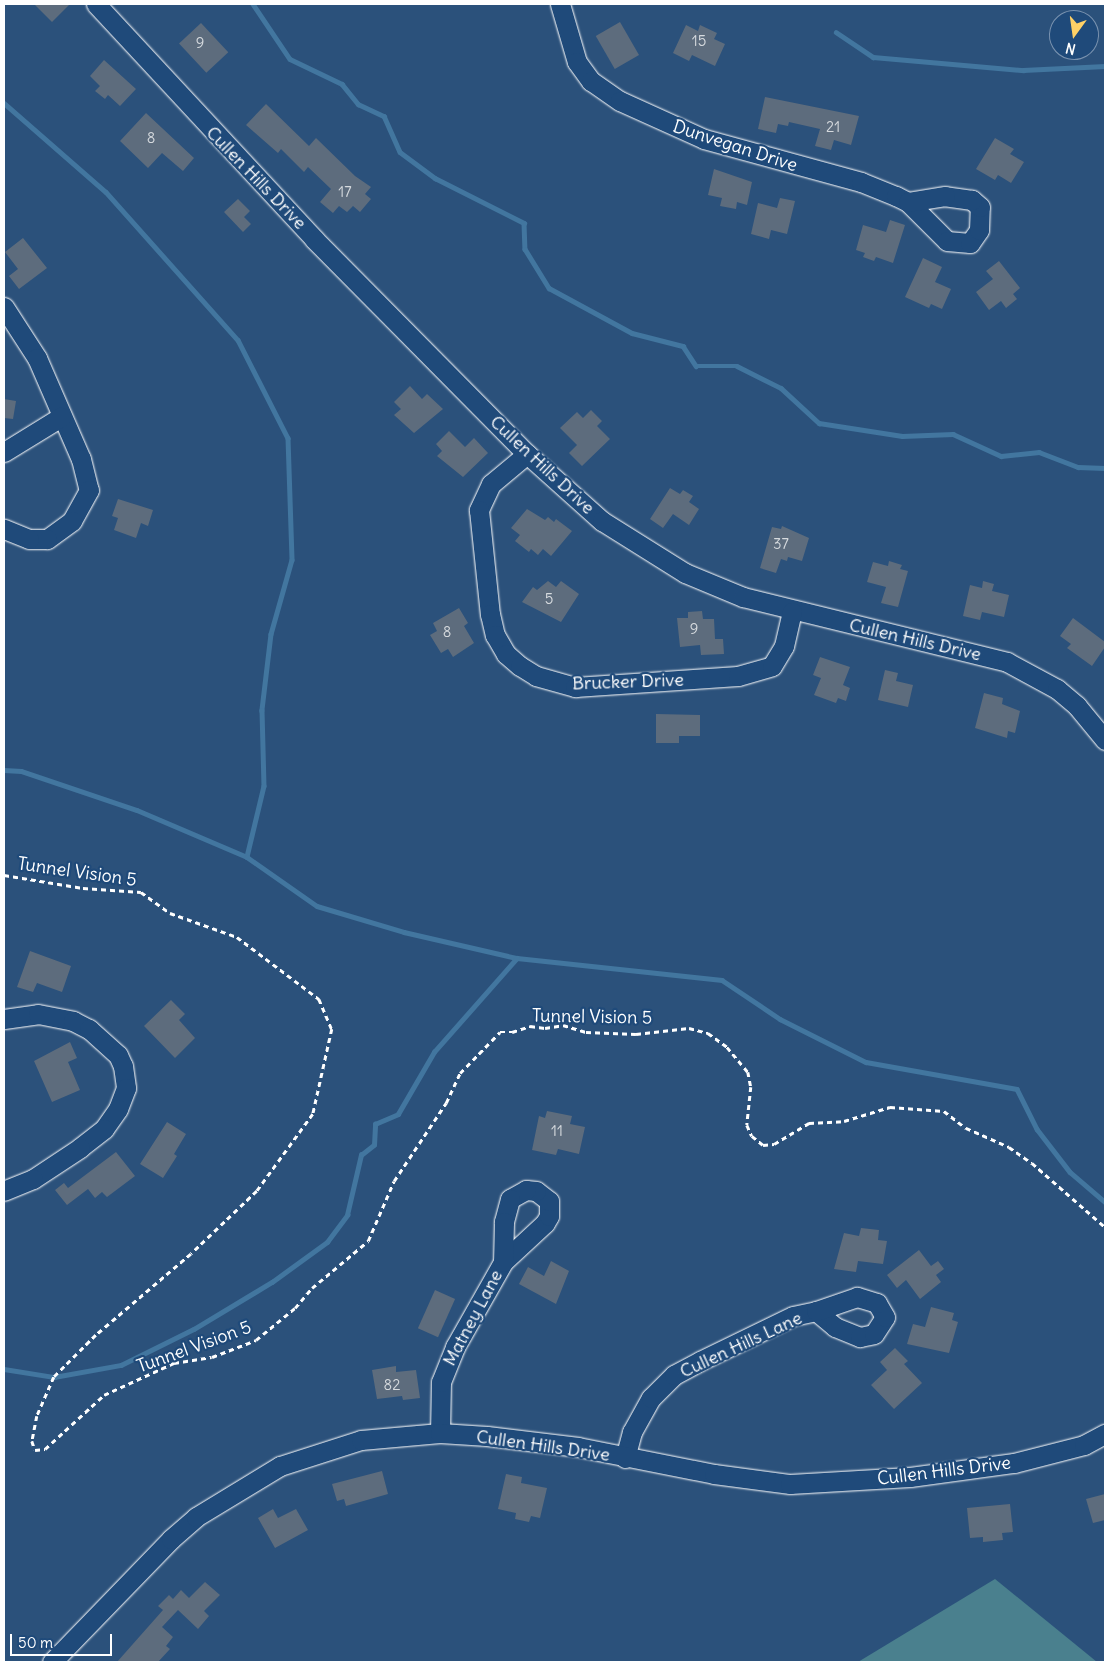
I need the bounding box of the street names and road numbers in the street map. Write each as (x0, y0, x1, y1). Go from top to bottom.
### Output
street label: Dunvegan Drive (670, 116, 800, 176)
street label: Cullen Hills Drive (201, 122, 311, 234)
street label: Cullen Hills Drive (485, 411, 599, 519)
street label: Cullen Hills Drive (847, 614, 983, 666)
street label: Brucker Drive (572, 669, 684, 695)
street label: Tunnel Vision 5 (16, 853, 138, 891)
street label: Tunnel Vision 5 (532, 1005, 652, 1029)
street label: Matney Lane (439, 1266, 507, 1370)
street label: Cullen Hills Lane (677, 1307, 805, 1383)
street label: Tunnel Vision 5 (134, 1316, 254, 1378)
street label: Cullen Hills Drive (475, 1426, 611, 1466)
street label: Cullen Hills Drive (876, 1452, 1012, 1490)

